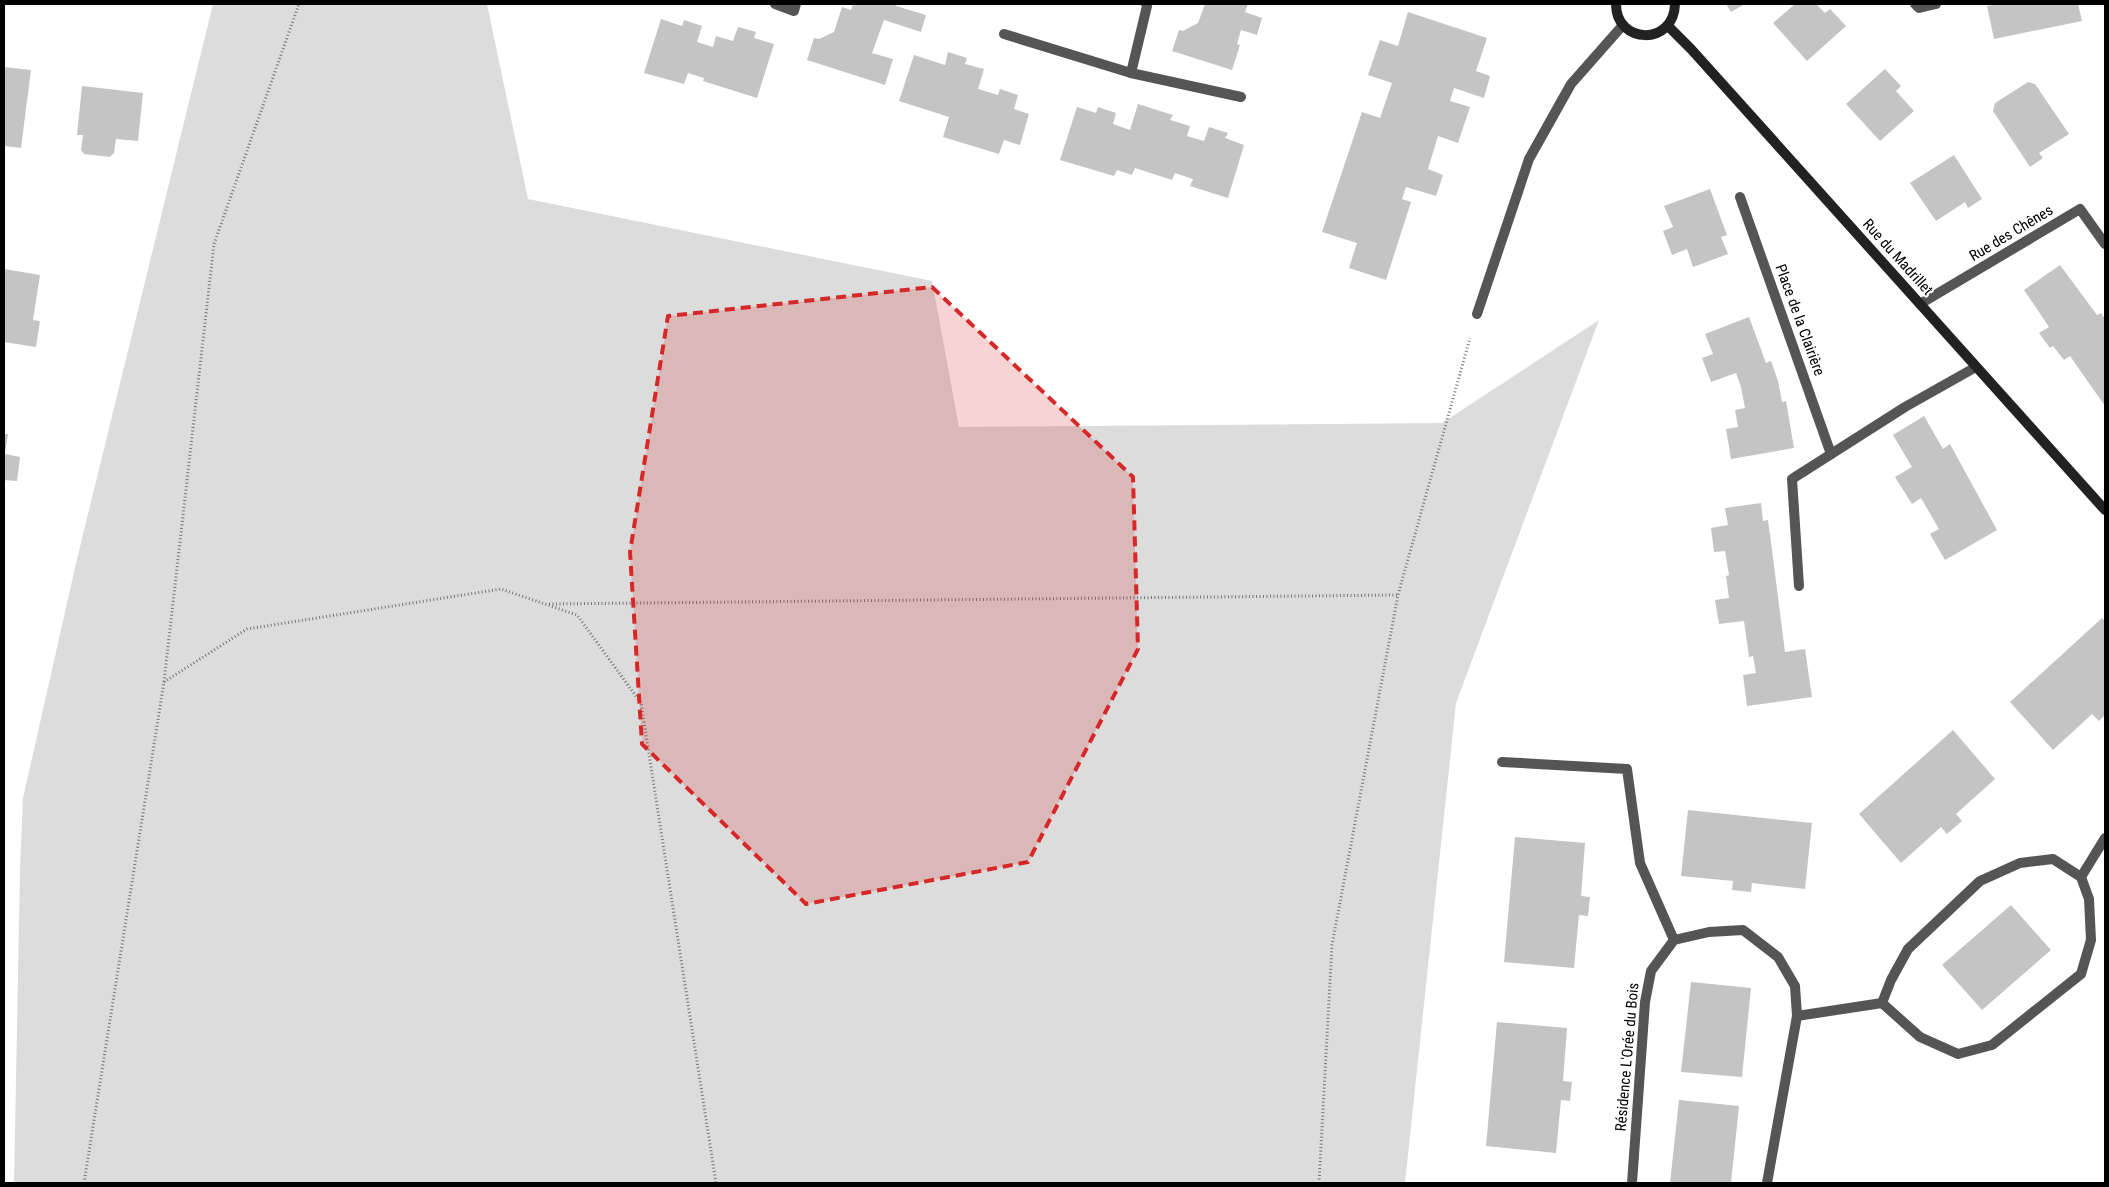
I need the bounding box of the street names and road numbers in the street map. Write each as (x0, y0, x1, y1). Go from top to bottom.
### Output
street label: Rue des Chênes (1966, 201, 2056, 265)
street label: Rue du Madrillet (1859, 215, 1937, 299)
street label: Place de la Clairière (1771, 262, 1829, 378)
street label: Résidence L'Orée du Bois (1612, 982, 1642, 1132)

